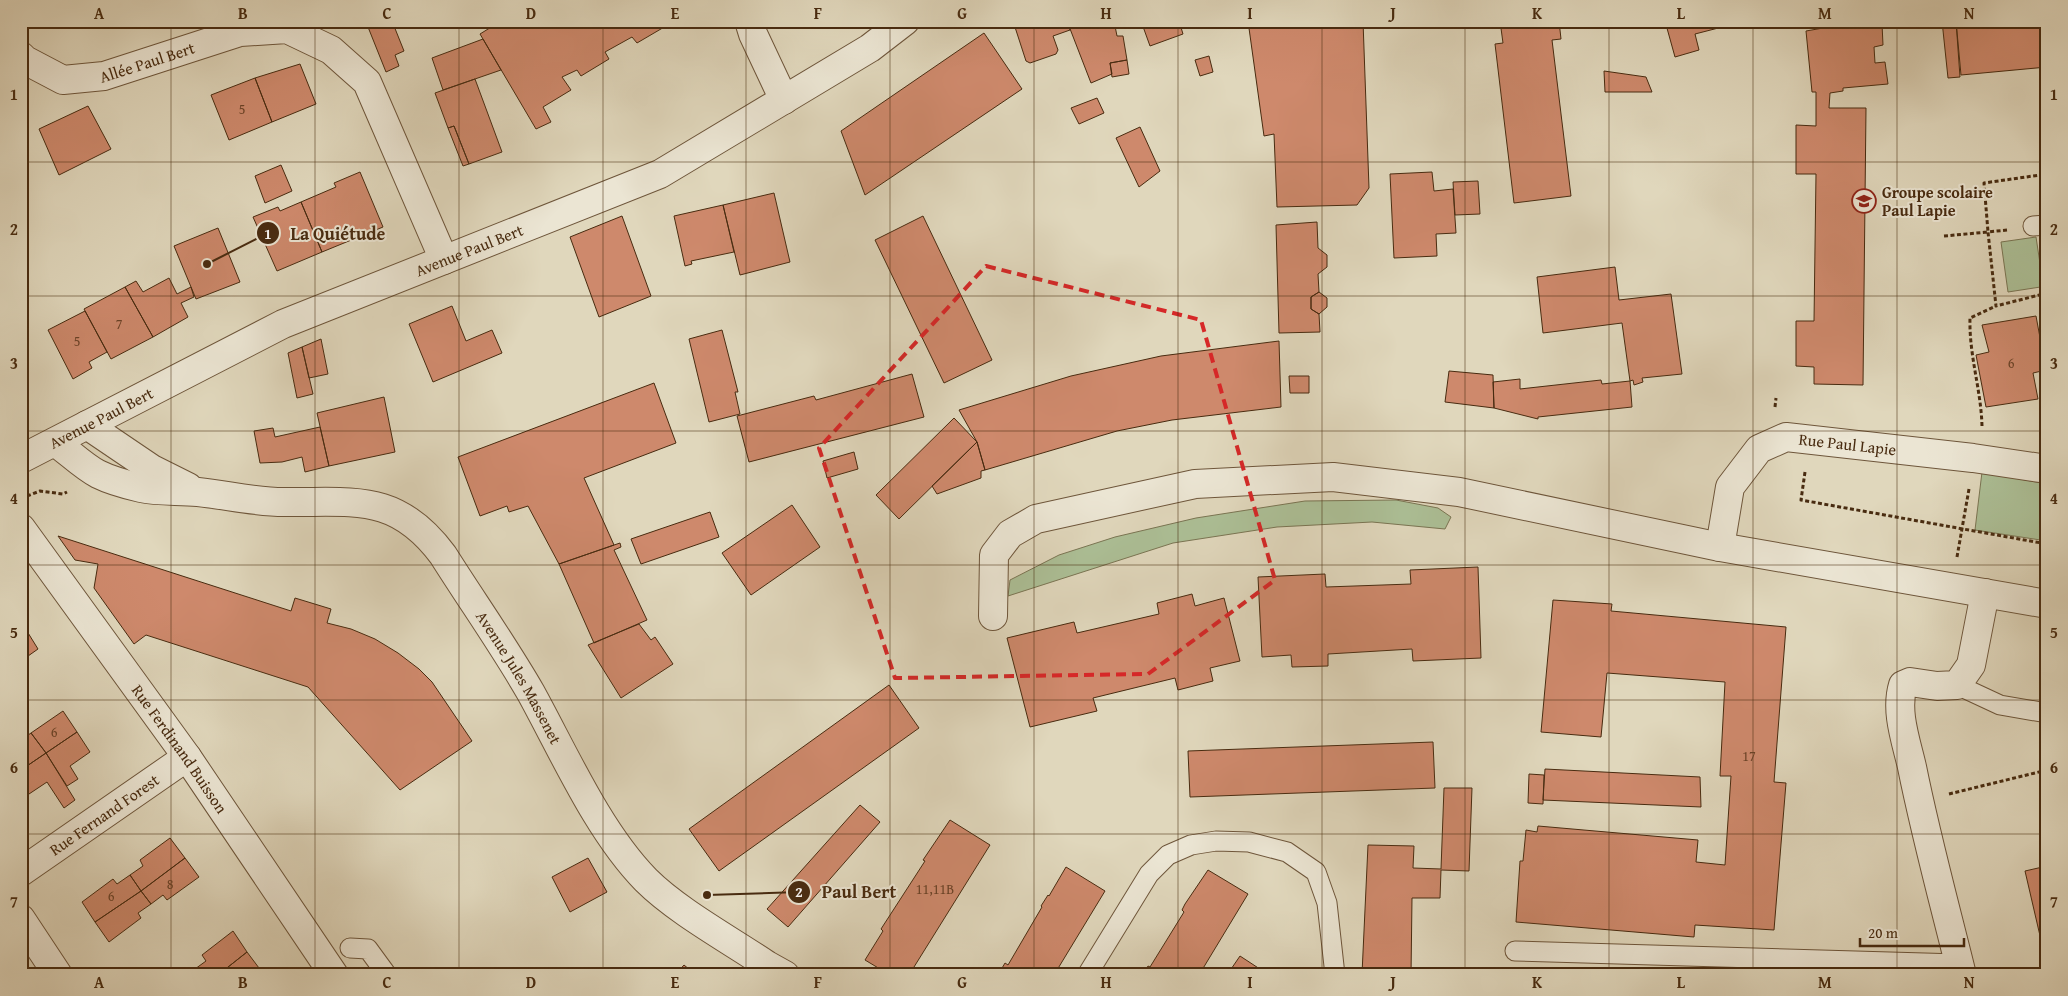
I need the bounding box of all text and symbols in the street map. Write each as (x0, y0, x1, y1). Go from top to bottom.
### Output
text: A (94, 1, 105, 25)
text: B (238, 1, 248, 25)
text: C (382, 1, 392, 25)
text: D (526, 1, 536, 25)
text: E (671, 1, 680, 25)
text: F (814, 1, 822, 25)
text: G (957, 1, 967, 25)
text: H (1100, 1, 1112, 25)
text: I (1247, 1, 1253, 25)
text: J (1387, 1, 1396, 25)
text: K (1532, 1, 1543, 25)
text: L (1677, 1, 1686, 25)
text: M (1818, 1, 1832, 25)
text: N (1964, 1, 1975, 25)
street label: Allée Paul Bert (96, 35, 198, 89)
text: 1 (10, 82, 18, 106)
text: 1 (2050, 82, 2058, 106)
house number: 5 (239, 99, 245, 119)
place label: Groupe scolaire Paul Lapie (1882, 180, 1993, 222)
school or university icon: Groupe scolaire Paul Lapie (1851, 188, 1877, 214)
text: 2 (10, 217, 18, 241)
callout: La Quiétude (255, 217, 395, 250)
text: 2 (2050, 217, 2058, 241)
street label: Avenue Paul Bert (411, 218, 527, 282)
text: La Quiétude (291, 220, 386, 247)
text: 1 (264, 223, 272, 244)
house number: 7 (116, 314, 123, 334)
house number: 5 (74, 331, 80, 351)
text: 3 (10, 351, 18, 375)
text: 3 (2050, 351, 2058, 375)
house number: 6 (2008, 353, 2015, 373)
street label: Avenue Paul Bert (45, 381, 158, 455)
street label: Rue Paul Lapie (1798, 427, 1897, 461)
text: 4 (10, 486, 18, 510)
text: 4 (2050, 486, 2058, 510)
street label: Avenue Jules Massenet (470, 606, 568, 749)
text: 5 (10, 620, 18, 644)
text: 5 (2050, 620, 2058, 644)
street label: Rue Ferdinand Buisson (126, 679, 234, 818)
house number: 6 (51, 722, 58, 742)
house number: 17 (1742, 746, 1756, 766)
text: 6 (10, 755, 18, 779)
text: 6 (2050, 755, 2058, 779)
street label: Rue Fernand Forest (44, 768, 164, 861)
house number: 8 (167, 874, 174, 894)
callout: Paul Bert (787, 875, 906, 908)
text: Paul Bert (822, 878, 896, 905)
house number: 11,11B (916, 879, 954, 899)
text: 2 (795, 881, 803, 902)
house number: 6 (108, 886, 115, 906)
text: 7 (10, 889, 18, 913)
text: 7 (2050, 889, 2058, 913)
scale bar (1860, 916, 1964, 948)
text: 20 m (1868, 922, 1899, 943)
text: A (94, 970, 105, 994)
text: B (238, 970, 248, 994)
text: C (382, 970, 392, 994)
text: D (526, 970, 536, 994)
text: E (671, 970, 680, 994)
text: F (814, 970, 822, 994)
text: G (957, 970, 967, 994)
text: H (1100, 970, 1112, 994)
text: I (1247, 970, 1253, 994)
text: J (1387, 970, 1396, 994)
text: K (1532, 970, 1543, 994)
text: L (1677, 970, 1686, 994)
text: M (1818, 970, 1832, 994)
text: N (1964, 970, 1975, 994)

